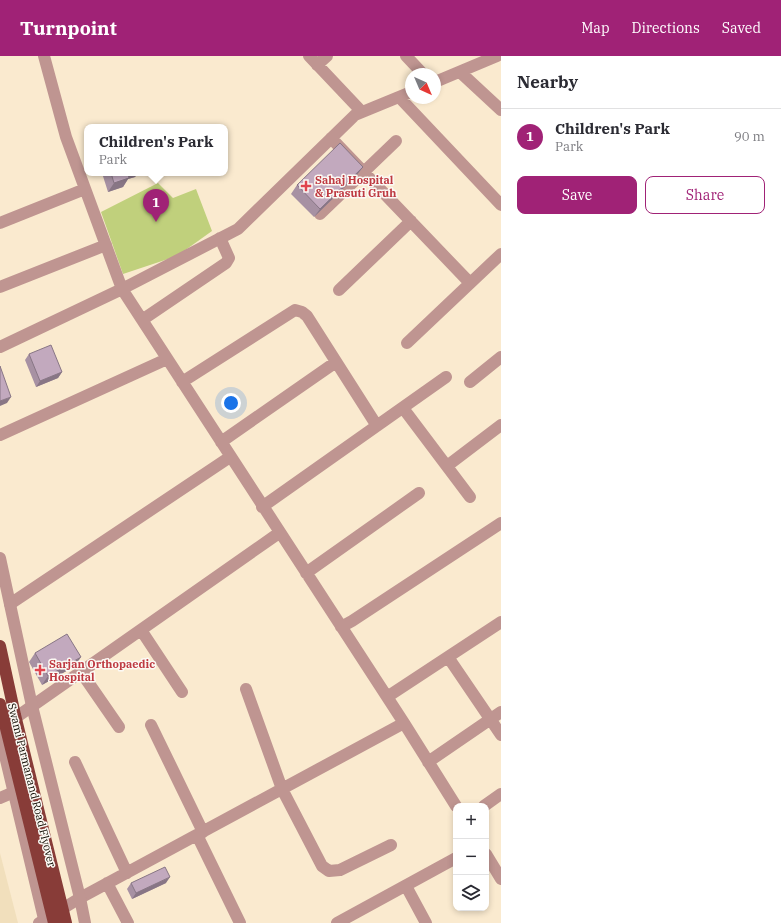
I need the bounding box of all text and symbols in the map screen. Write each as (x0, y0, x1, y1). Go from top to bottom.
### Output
text: Turnpoint (20, 16, 117, 40)
text: Map (581, 19, 610, 37)
text: Directions (632, 19, 700, 37)
text: Saved (722, 19, 761, 37)
north arrow (405, 68, 441, 104)
text: Nearby (517, 71, 578, 93)
text: Children's Park (555, 119, 670, 138)
popup (84, 124, 228, 176)
text: 1 (526, 128, 534, 145)
text: 90 m (734, 128, 765, 145)
text: Children's Park (99, 132, 213, 151)
text: Park (555, 138, 583, 155)
text: Park (99, 151, 127, 168)
place label: Sahaj Hospital & Prasuti Gruh (315, 173, 396, 200)
button: Save (517, 176, 637, 214)
button: Share (645, 176, 765, 214)
marker: Sahaj Hospital & Prasuti Gruh (300, 180, 312, 192)
pin: 1 (143, 189, 169, 222)
your location (221, 393, 241, 413)
place label: Sarjan Orthopaedic Hospital (49, 657, 155, 684)
marker: Sarjan Orthopaedic Hospital (34, 664, 46, 676)
street label: Swami Parmanand Road Flyover (5, 702, 59, 868)
map controls (453, 803, 489, 911)
button: + (453, 803, 489, 839)
button: − (453, 839, 489, 875)
button: layers (453, 875, 489, 911)

